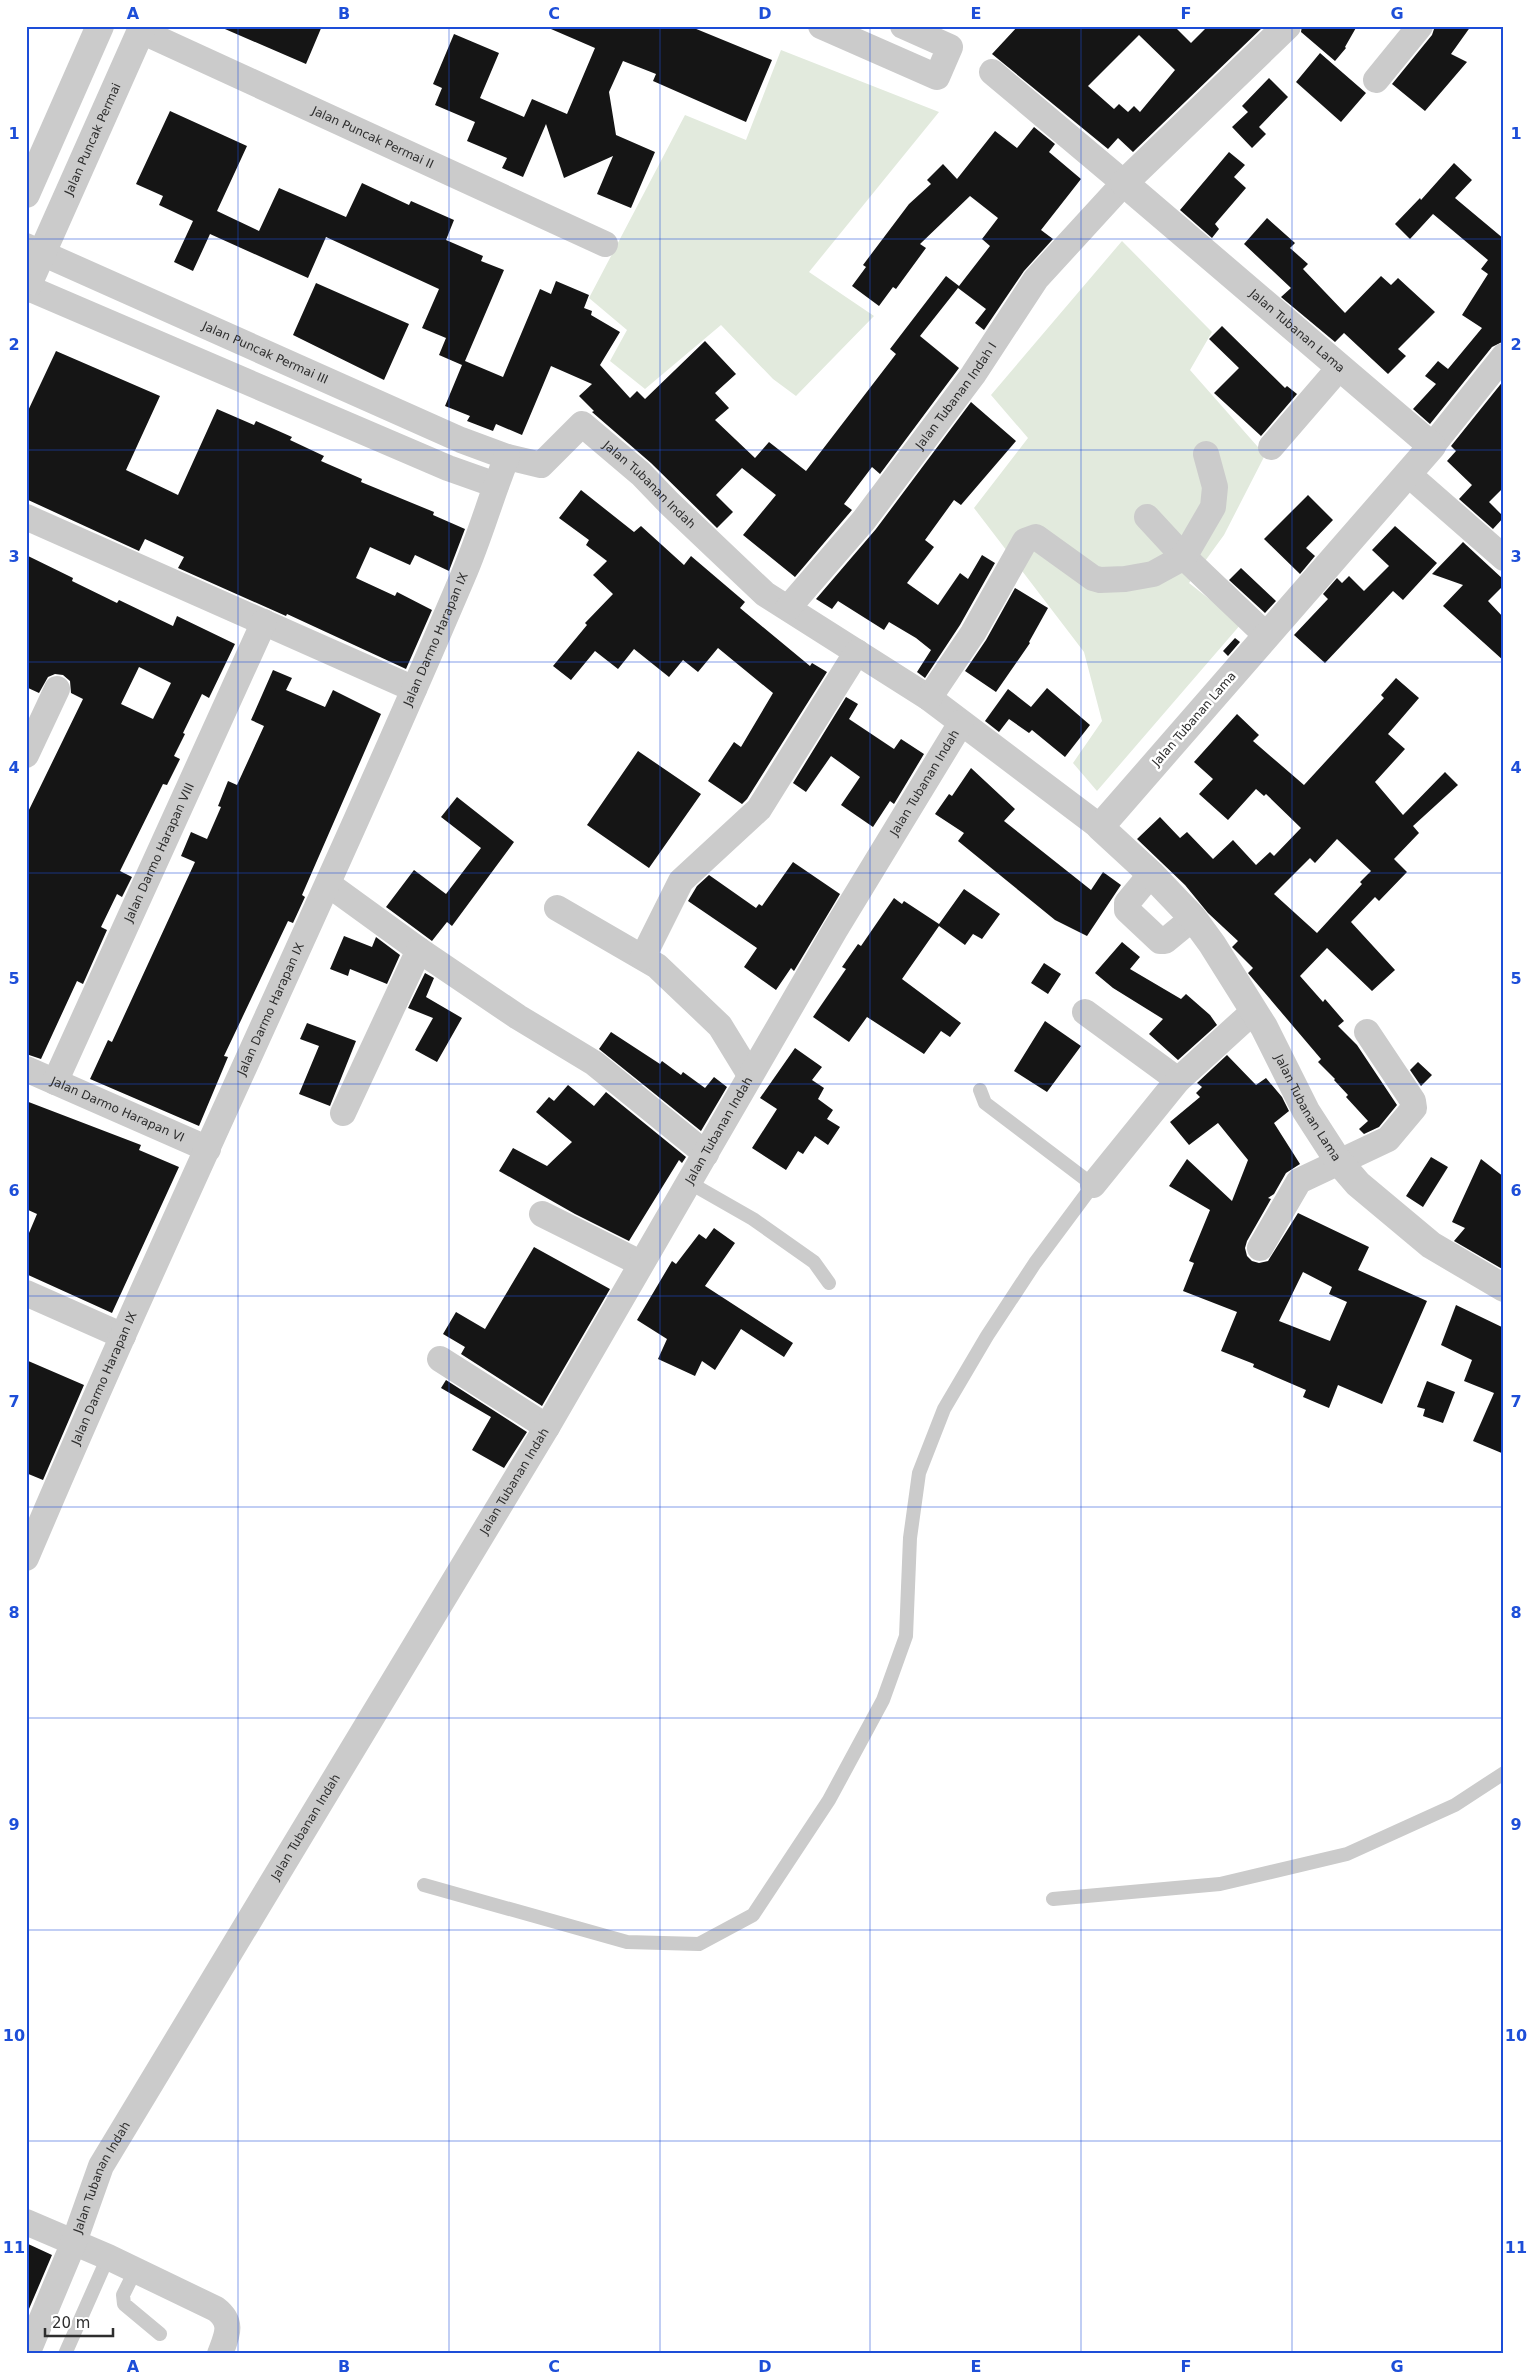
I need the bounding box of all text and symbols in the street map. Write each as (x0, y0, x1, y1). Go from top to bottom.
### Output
text: A (127, 4, 140, 23)
text: B (338, 4, 350, 23)
text: C (548, 4, 560, 23)
text: D (758, 4, 772, 23)
text: E (971, 4, 981, 23)
text: F (1181, 4, 1191, 23)
text: G (1390, 4, 1404, 23)
street label: Jalan Puncak Permai (61, 81, 124, 198)
street label: Jalan Puncak Permai II (309, 103, 436, 171)
text: 1 (8, 124, 20, 143)
text: 1 (1510, 124, 1522, 143)
street label: Jalan Tubanan Lama (1246, 286, 1348, 375)
street label: Jalan Puncak Permai III (199, 318, 330, 387)
text: 2 (8, 335, 20, 354)
text: 2 (1510, 335, 1522, 354)
street label: Jalan Tubanan Indah I (912, 340, 1000, 453)
street label: Jalan Tubanan Indah (600, 437, 698, 531)
text: 3 (8, 547, 20, 566)
text: 3 (1510, 547, 1522, 566)
street label: Jalan Darmo Harapan IX (400, 570, 471, 709)
street label: Jalan Tubanan Lama (1149, 669, 1239, 770)
street label: Jalan Tubanan Indah (887, 727, 962, 839)
text: 4 (8, 758, 20, 777)
text: 4 (1510, 758, 1522, 777)
street label: Jalan Darmo Harapan VIII (121, 781, 197, 925)
street label: Jalan Darmo Harapan IX (234, 941, 307, 1078)
text: 5 (8, 969, 20, 988)
text: 5 (1510, 969, 1522, 988)
street label: Jalan Tubanan Lama (1271, 1051, 1344, 1164)
street label: Jalan Darmo Harapan VI (48, 1073, 186, 1145)
street label: Jalan Tubanan Indah (682, 1074, 755, 1187)
text: 6 (8, 1181, 20, 1200)
text: 6 (1510, 1181, 1522, 1200)
street label: Jalan Darmo Harapan IX (68, 1309, 140, 1448)
text: 7 (8, 1392, 20, 1411)
text: 7 (1510, 1392, 1522, 1411)
street label: Jalan Tubanan Indah (476, 1426, 552, 1538)
text: 8 (8, 1603, 20, 1622)
text: 8 (1510, 1603, 1522, 1622)
street label: Jalan Tubanan Indah (268, 1772, 343, 1883)
text: 9 (8, 1815, 20, 1834)
text: 9 (1510, 1815, 1522, 1834)
text: 10 (3, 2026, 25, 2045)
text: 10 (1505, 2026, 1527, 2045)
street label: Jalan Tubanan Indah (70, 2119, 133, 2236)
text: 11 (3, 2238, 25, 2257)
text: 11 (1505, 2238, 1527, 2257)
scale bar (45, 2305, 112, 2337)
text: 20 m (52, 2314, 90, 2332)
text: A (127, 2357, 140, 2376)
text: B (338, 2357, 350, 2376)
text: C (548, 2357, 560, 2376)
text: D (758, 2357, 772, 2376)
text: E (971, 2357, 981, 2376)
text: F (1181, 2357, 1191, 2376)
text: G (1390, 2357, 1404, 2376)

